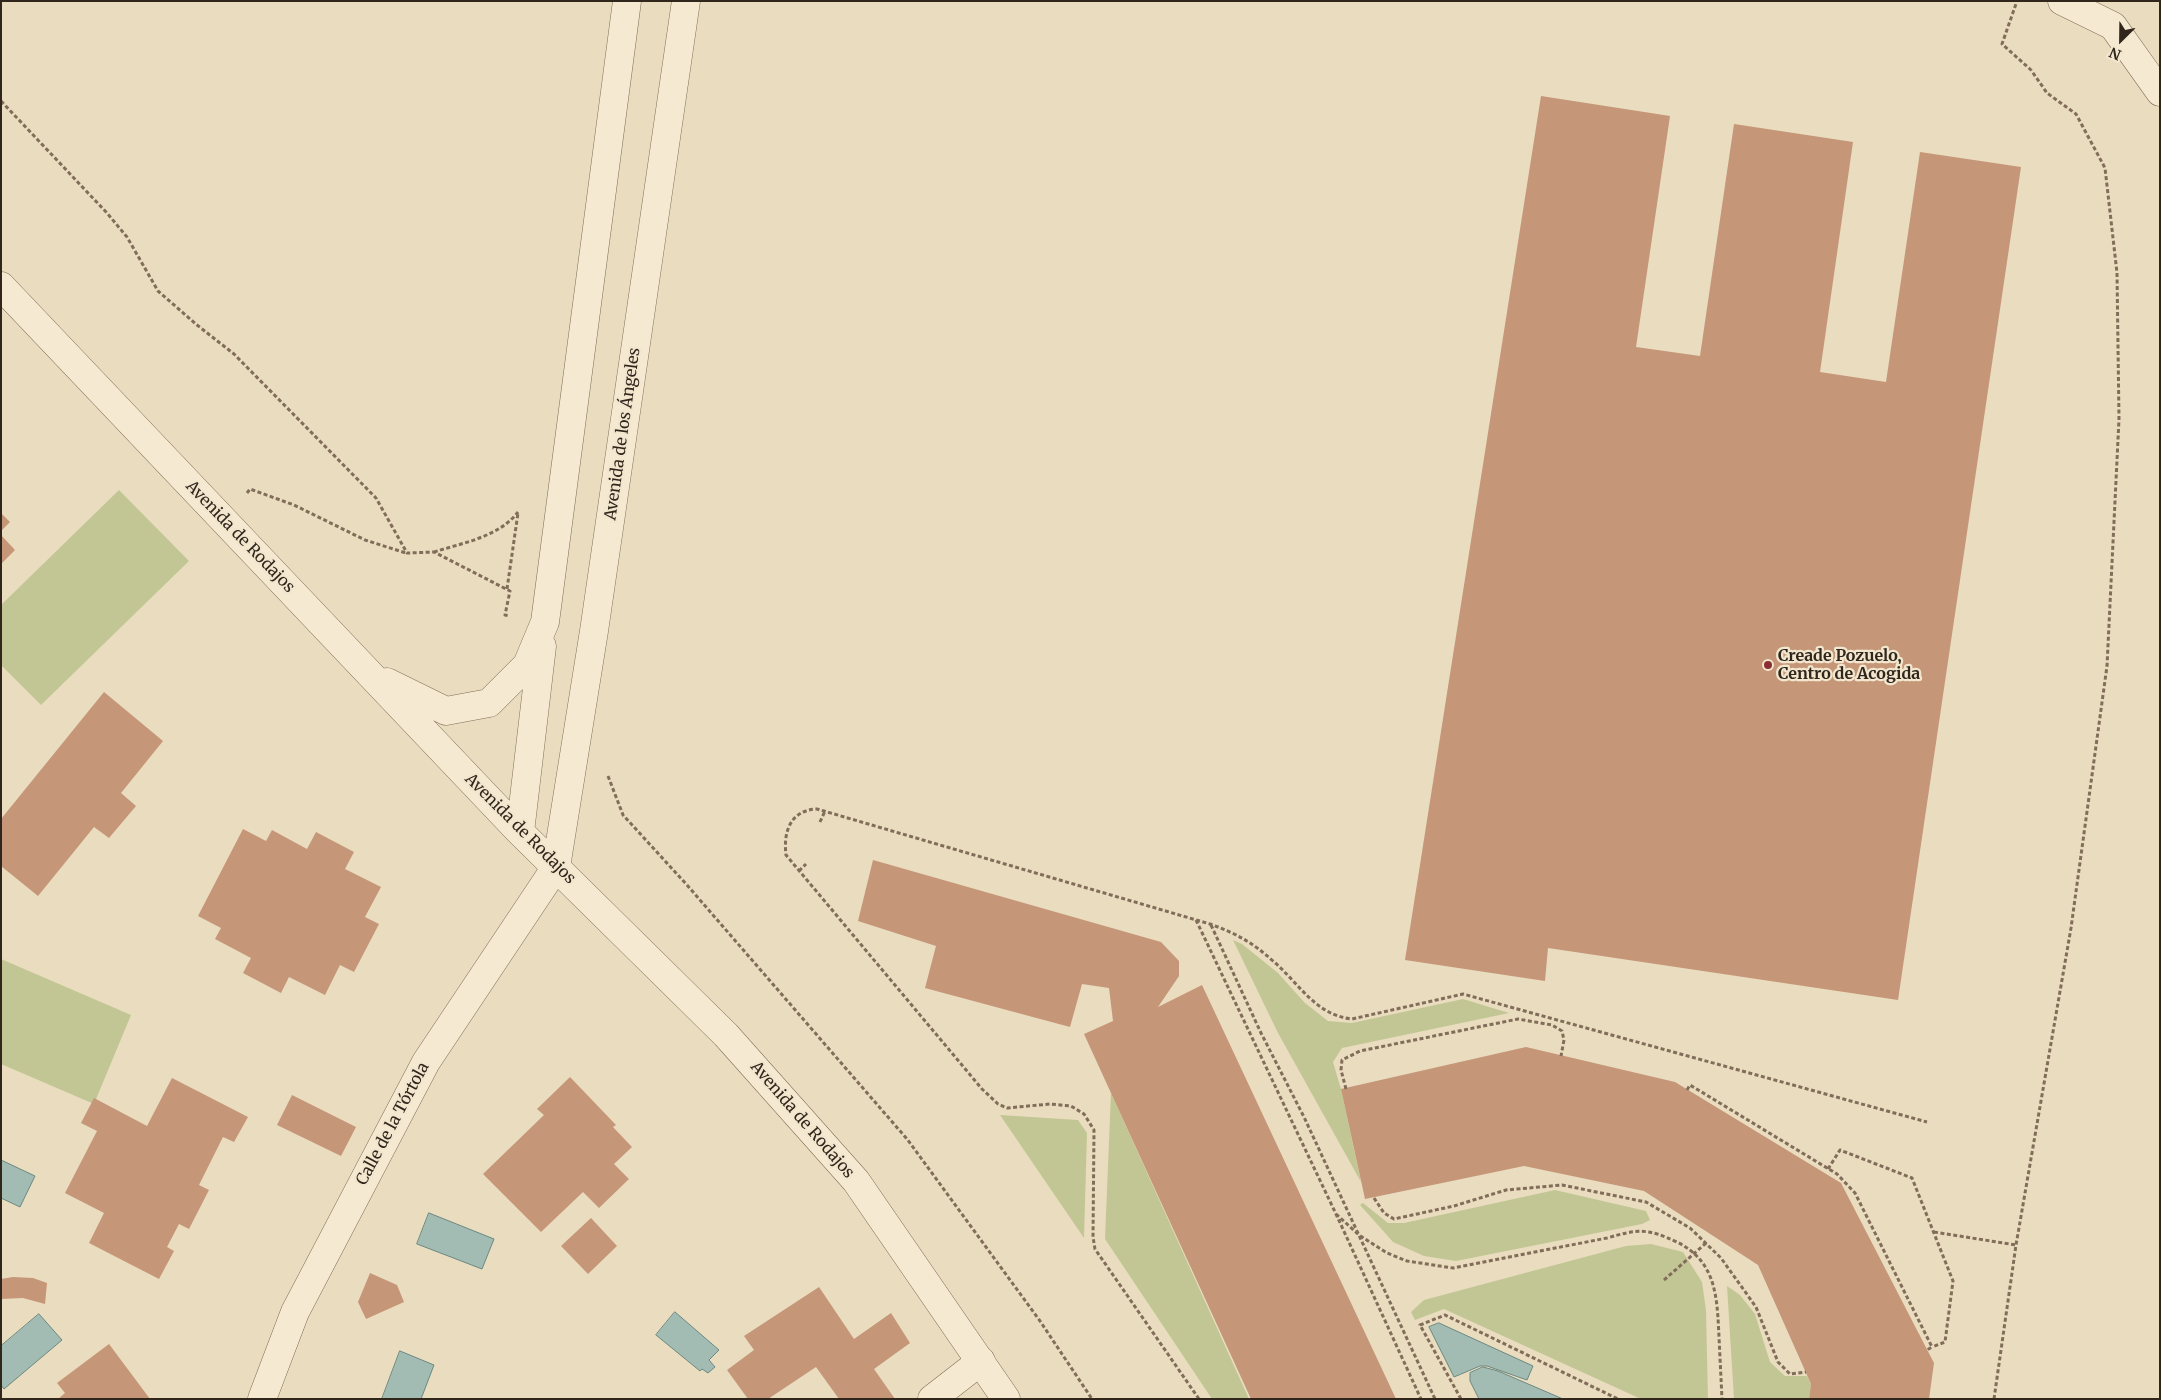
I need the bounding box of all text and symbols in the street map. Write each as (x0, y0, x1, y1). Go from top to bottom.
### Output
north arrow (2096, 15, 2146, 65)
text: N (2107, 43, 2124, 64)
street label: Avenida de los Ángeles (601, 346, 645, 522)
street label: Avenida de Rodajos (182, 477, 298, 597)
place label: Creade Pozuelo, Centro de Acogida (1778, 646, 1920, 684)
marker: Creade Pozuelo, Centro de Acogida (1762, 659, 1774, 671)
street label: Avenida de Rodajos (461, 770, 579, 888)
street label: Avenida de Rodajos (746, 1058, 858, 1182)
street label: Calle de la Tórtola (353, 1059, 433, 1189)

